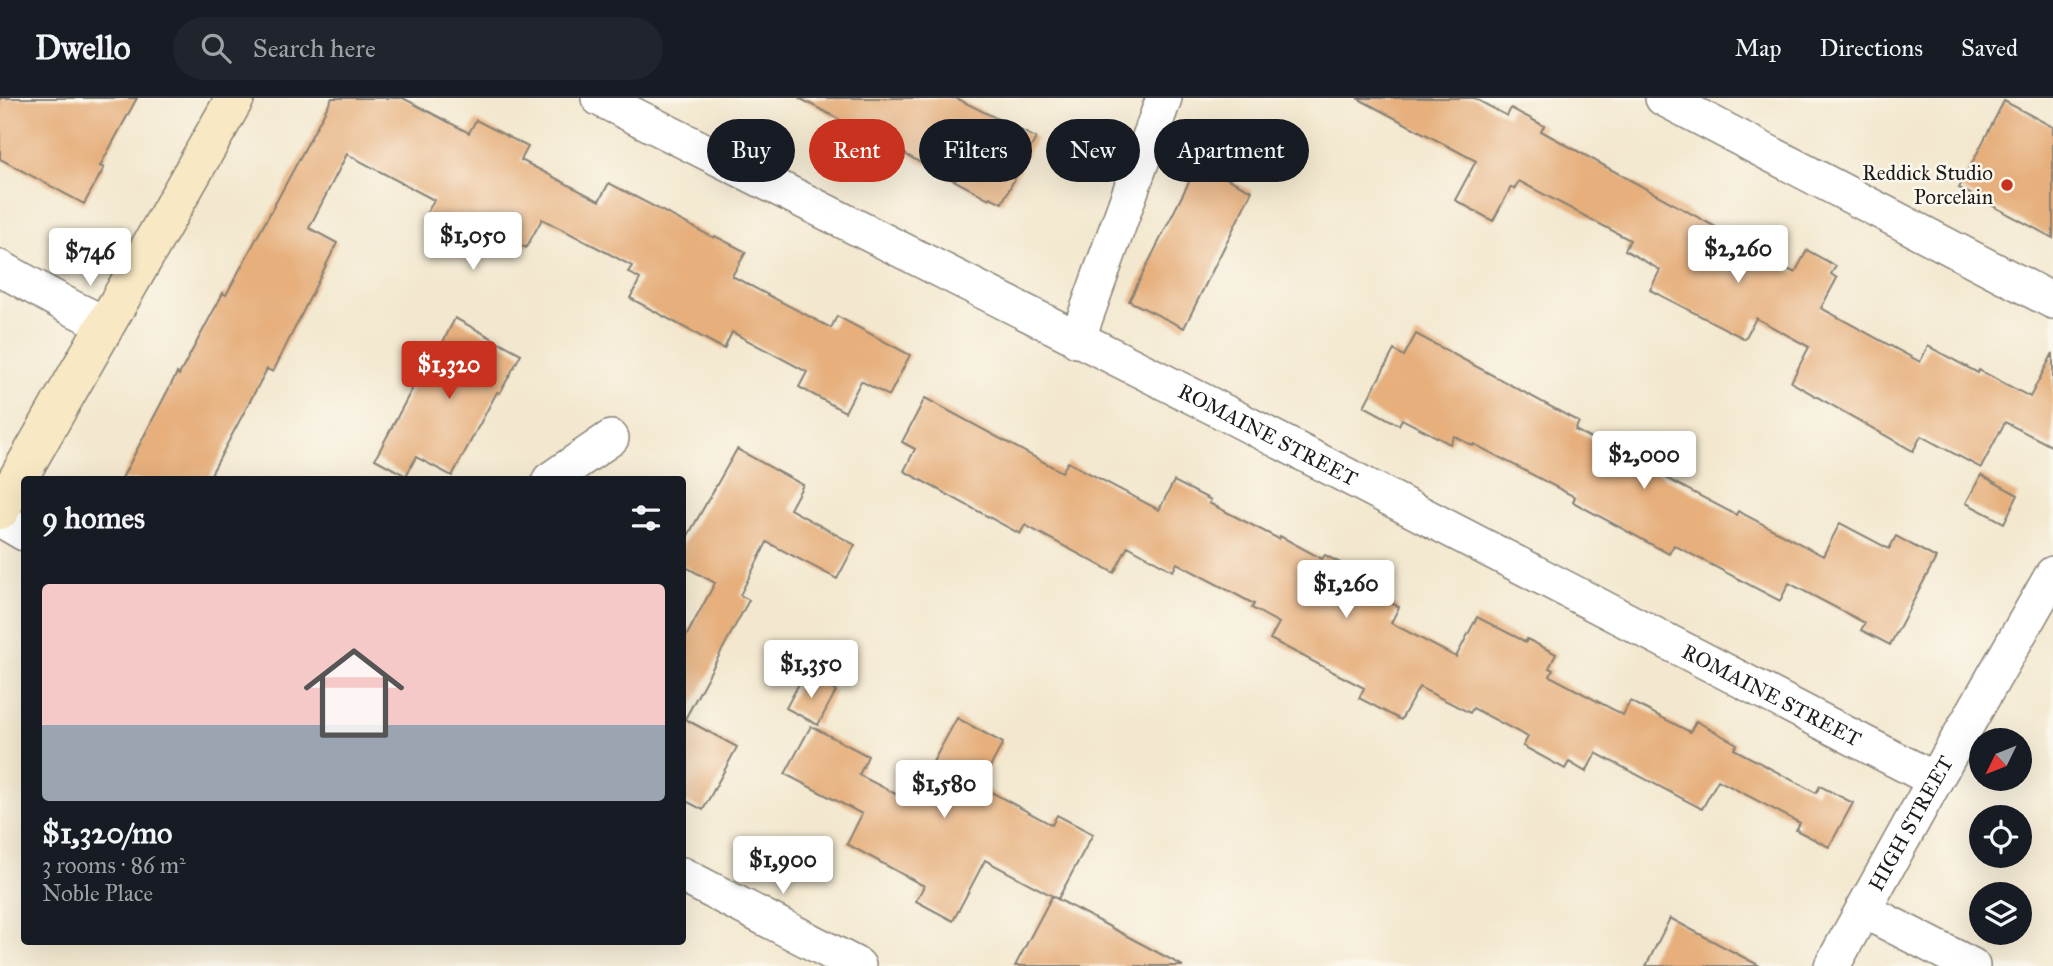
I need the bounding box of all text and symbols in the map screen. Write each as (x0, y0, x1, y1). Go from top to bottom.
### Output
search box (173, 17, 663, 80)
text: Dwello (35, 28, 131, 68)
icon: search (197, 29, 235, 67)
text: Search here (253, 32, 376, 64)
text: Map (1735, 33, 1782, 63)
text: Directions (1820, 33, 1923, 63)
text: Saved (1961, 33, 2018, 63)
chip: Buy (707, 119, 795, 182)
chip: Rent (809, 119, 905, 182)
chip: Filters (919, 119, 1032, 182)
chip: New (1046, 119, 1140, 182)
chip: Apartment (1154, 119, 1309, 182)
place label: Reddick Studio Porcelain (1862, 160, 1993, 210)
marker: Reddick Studio Porcelain (1999, 177, 2015, 193)
pin: $1,050 (416, 212, 530, 272)
text: $1,050 (440, 221, 506, 249)
pin: $2,260 (1681, 226, 1795, 285)
pin: $746 (49, 228, 131, 288)
text: $2,260 (1704, 234, 1772, 262)
text: $746 (65, 237, 115, 265)
pin: $1,320 (392, 342, 506, 401)
text: $1,320 (418, 350, 480, 378)
street label: ROMAINE STREET (1174, 378, 1362, 492)
pin: $2,000 (1587, 432, 1701, 491)
text: $2,000 (1608, 440, 1680, 468)
icon: filters (627, 499, 665, 537)
text: 9 homes (42, 500, 145, 536)
pin: $1,260 (1289, 560, 1403, 620)
text: $1,260 (1313, 569, 1379, 597)
icon: home (291, 630, 417, 756)
street label: ROMAINE STREET (1678, 638, 1865, 753)
pin: $1,350 (754, 640, 868, 700)
text: $1,350 (780, 649, 842, 677)
north arrow (1969, 728, 2032, 791)
map controls (1969, 728, 2032, 945)
street label: HIGH STREET (1863, 751, 1959, 896)
pin: $1,580 (887, 760, 1001, 820)
text: $1,580 (912, 769, 976, 797)
button: locate (1969, 805, 2032, 868)
text: $1,320/mo (42, 815, 172, 851)
pin: $1,900 (726, 836, 840, 896)
text: $1,900 (749, 845, 817, 873)
text: 3 rooms · 86 m² (42, 851, 186, 879)
text: Noble Place (42, 879, 153, 907)
button: layers (1969, 882, 2032, 945)

